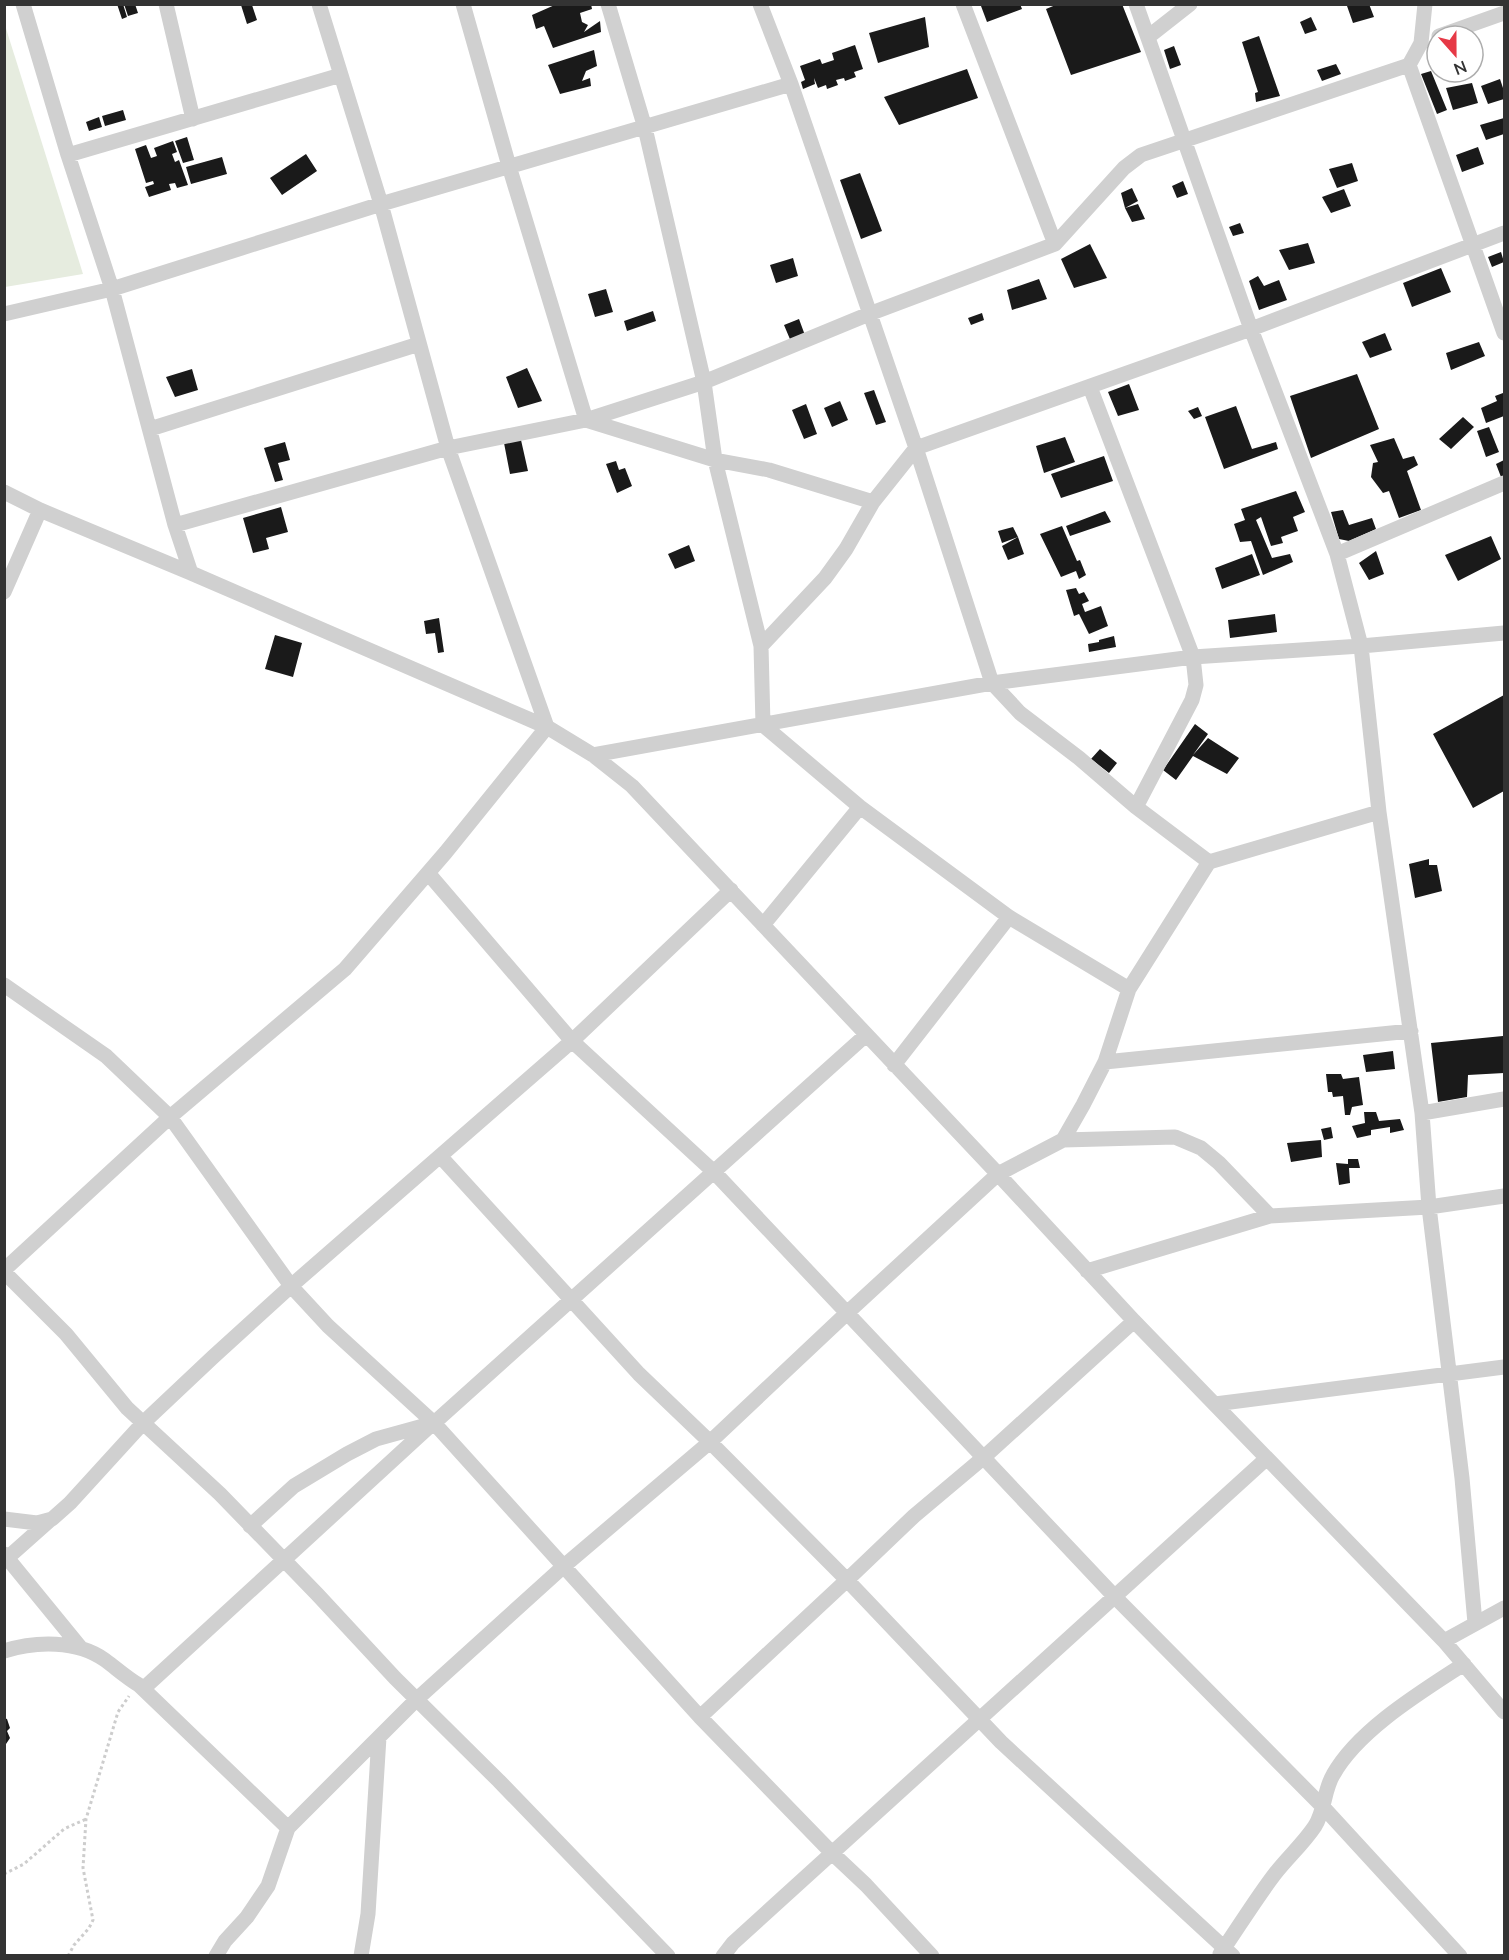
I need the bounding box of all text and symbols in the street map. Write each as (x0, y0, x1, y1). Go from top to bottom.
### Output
north arrow (1425, 24, 1485, 84)
text: N (1451, 57, 1470, 80)

